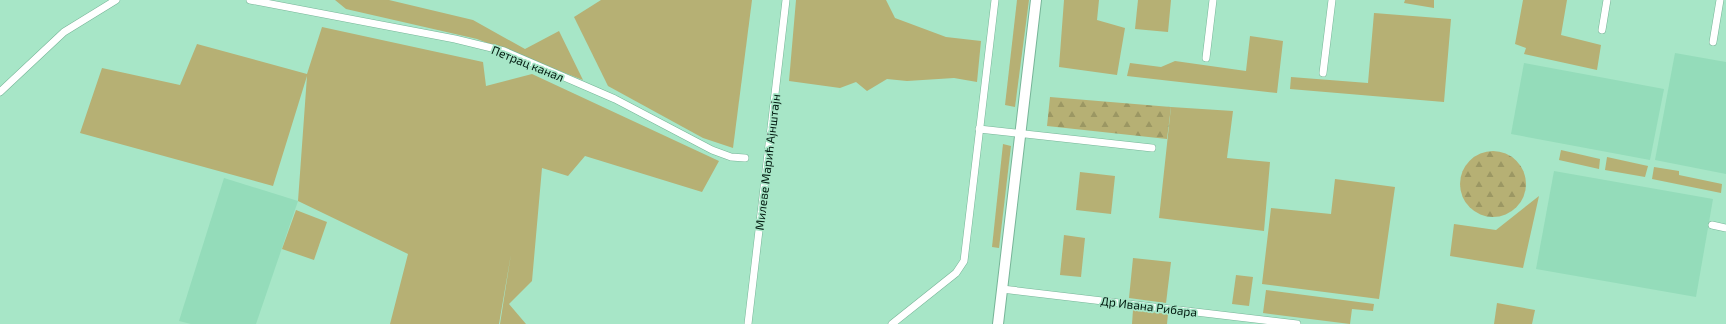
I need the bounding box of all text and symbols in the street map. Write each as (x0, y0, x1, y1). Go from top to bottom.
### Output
street label: Петрац канал (490, 42, 566, 84)
street label: Милеве Марић Ајнштајн (752, 93, 783, 231)
street label: Др Ивана Рибара (1100, 293, 1198, 319)

